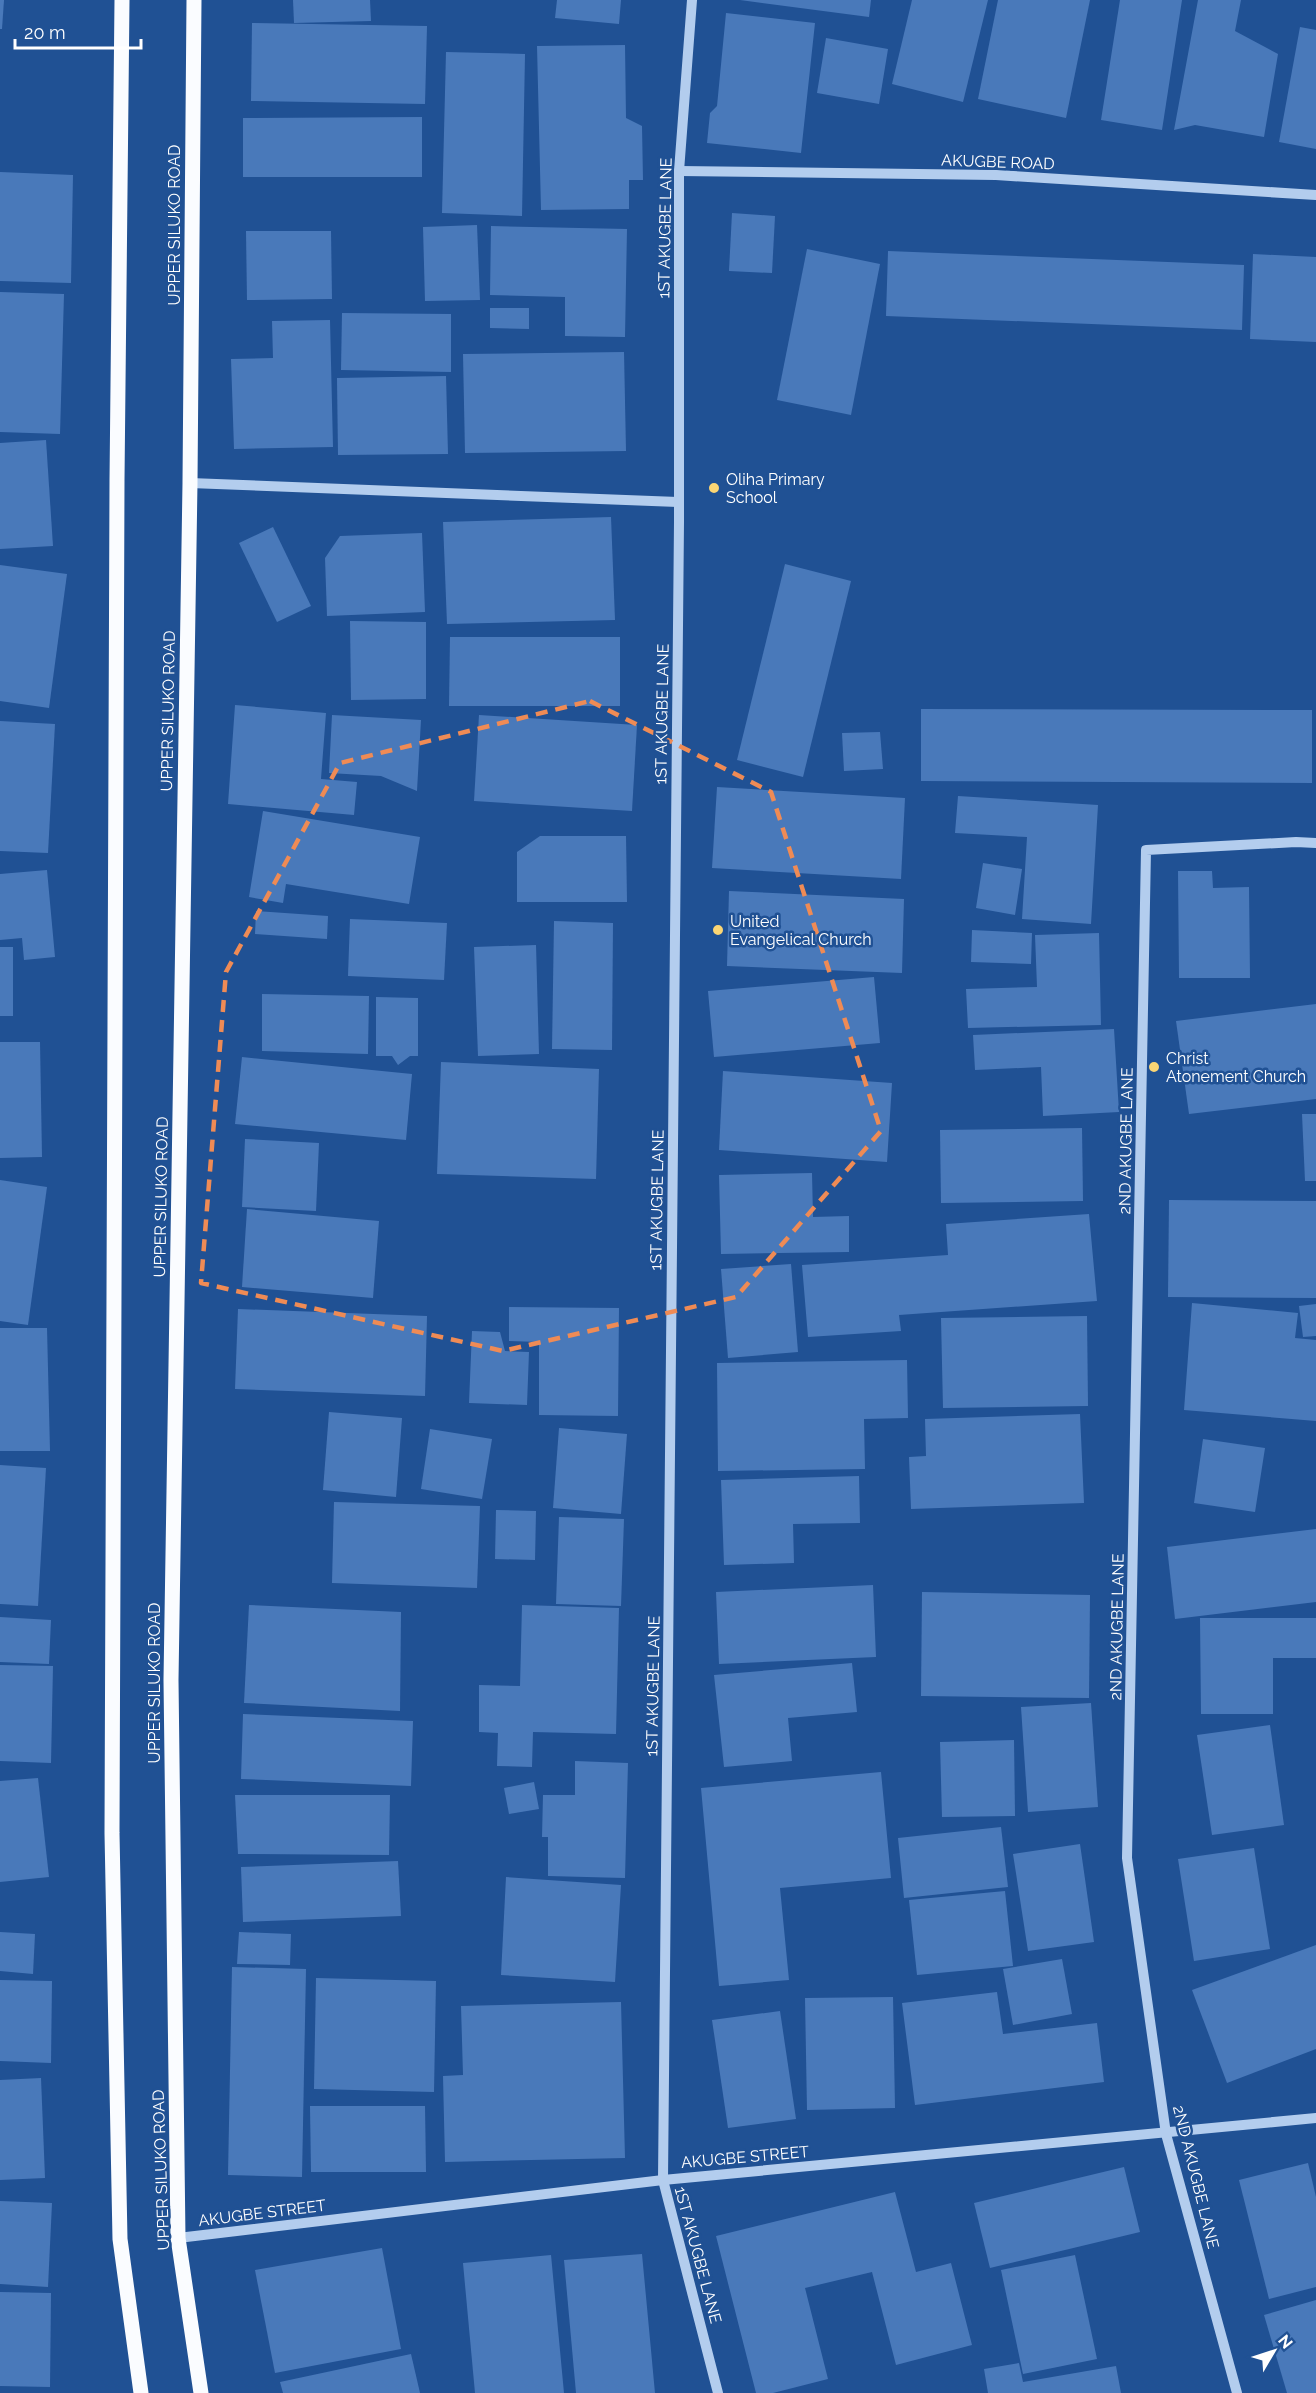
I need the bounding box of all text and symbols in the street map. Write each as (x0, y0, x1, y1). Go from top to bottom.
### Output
scale bar (15, 12, 141, 50)
text: 20 m (24, 22, 66, 43)
street label: UPPER SILUKO ROAD (165, 145, 184, 305)
street label: AKUGBE ROAD (941, 151, 1055, 173)
street label: 1ST AKUGBE LANE (654, 157, 676, 299)
place label: Oliha Primary School (726, 470, 825, 507)
marker: Oliha Primary School (707, 481, 721, 495)
street label: UPPER SILUKO ROAD (157, 630, 179, 792)
street label: 1ST AKUGBE LANE (651, 643, 673, 785)
place label: United Evangelical Church (730, 912, 872, 949)
marker: United Evangelical Church (711, 923, 725, 937)
place label: Christ Atonement Church (1166, 1049, 1306, 1086)
marker: Christ Atonement Church (1147, 1060, 1161, 1074)
street label: 2ND AKUGBE LANE (1115, 1067, 1137, 1215)
street label: UPPER SILUKO ROAD (150, 1116, 172, 1278)
street label: 1ST AKUGBE LANE (646, 1129, 668, 1271)
street label: 2ND AKUGBE LANE (1106, 1553, 1128, 1701)
street label: UPPER SILUKO ROAD (145, 1603, 164, 1763)
street label: 1ST AKUGBE LANE (642, 1615, 664, 1757)
street label: UPPER SILUKO ROAD (149, 2089, 173, 2251)
street label: 2ND AKUGBE LANE (1169, 2103, 1223, 2251)
street label: AKUGBE STREET (680, 2142, 810, 2172)
street label: 1ST AKUGBE LANE (671, 2185, 725, 2326)
street label: AKUGBE STREET (197, 2196, 327, 2230)
north arrow (1244, 2321, 1304, 2381)
text: N (1274, 2331, 1296, 2353)

